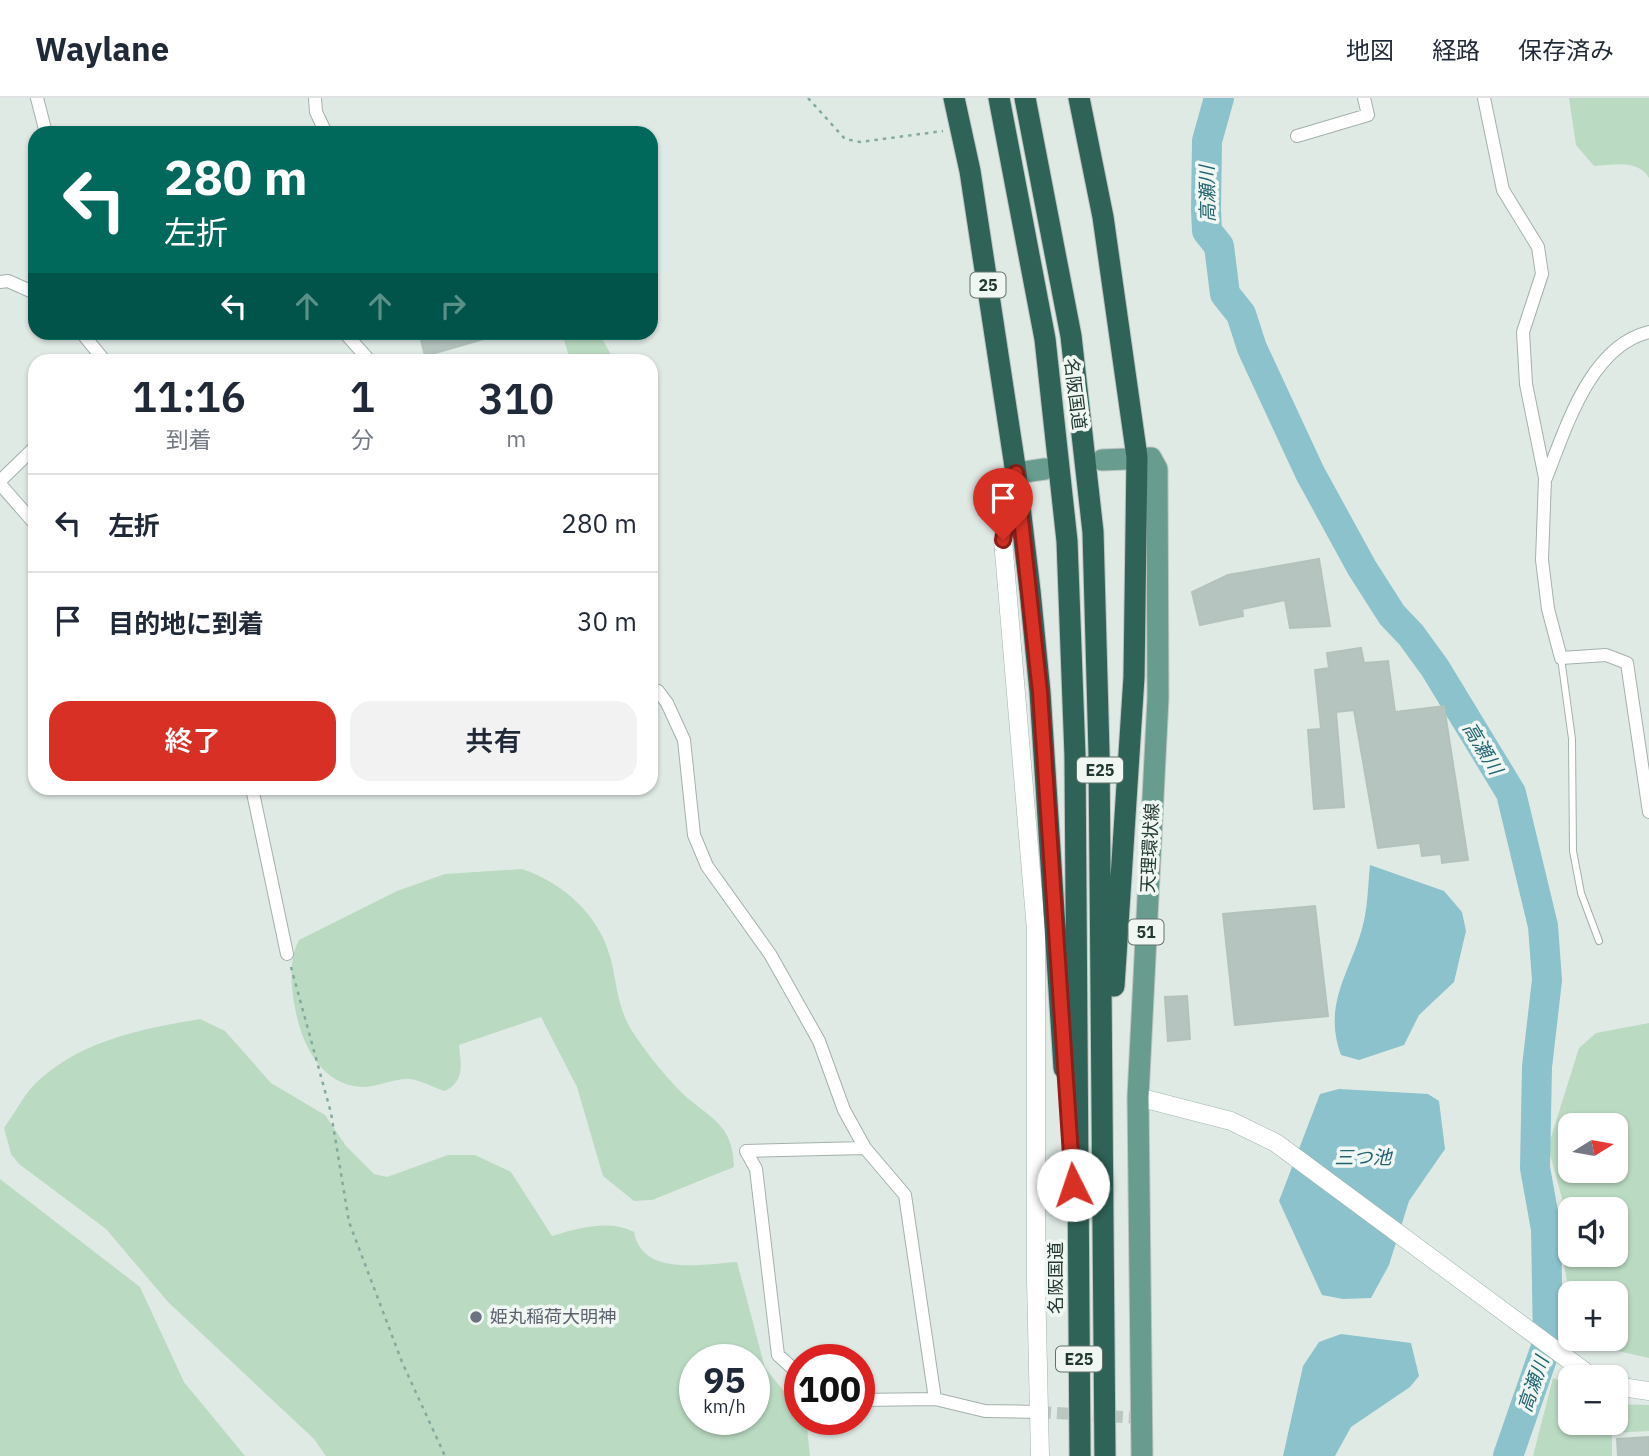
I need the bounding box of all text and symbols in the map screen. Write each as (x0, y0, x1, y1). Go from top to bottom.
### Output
text: Waylane (35, 27, 169, 70)
text: 地図 (1346, 34, 1394, 66)
text: 経路 (1432, 34, 1480, 66)
text: 保存済み (1518, 34, 1614, 66)
text: 280 m (164, 145, 308, 208)
icon: left (49, 154, 140, 245)
water label: 高瀬川 (1194, 163, 1219, 223)
text: 左折 (164, 211, 228, 253)
road number: 25 (970, 272, 1006, 298)
icon: left (215, 287, 253, 325)
icon: ahead (288, 287, 326, 325)
icon: ahead (361, 287, 399, 325)
icon: right (434, 287, 472, 325)
street label: 名阪国道 (1060, 357, 1091, 431)
text: 11:16 (132, 369, 246, 424)
text: 1 (350, 369, 375, 424)
text: 310 (479, 371, 554, 426)
text: m (506, 423, 526, 453)
text: 到着 (166, 424, 212, 454)
text: 分 (351, 424, 374, 454)
pin (973, 468, 1033, 540)
icon: arrive (984, 479, 1022, 517)
icon: left (49, 504, 87, 542)
text: 280 m (561, 506, 637, 540)
text: 左折 (108, 508, 160, 542)
icon: arrive (49, 602, 87, 640)
text: 30 m (577, 604, 637, 638)
text: 目的地に到着 (108, 606, 264, 640)
button: 終了 (49, 701, 336, 781)
button: 共有 (350, 701, 637, 781)
water label: 高瀬川 (1458, 717, 1509, 780)
road number: E25 (1077, 758, 1123, 782)
street label: 天理環状線 (1136, 802, 1163, 894)
road number: 51 (1128, 919, 1164, 944)
north arrow (1558, 1113, 1628, 1183)
map controls (1558, 1113, 1628, 1435)
water label: 三つ池 (1334, 1145, 1393, 1169)
position arrow (1036, 1148, 1110, 1222)
button: sound (1558, 1197, 1628, 1267)
street label: 名阪国道 (1044, 1242, 1067, 1314)
button: + (1558, 1281, 1628, 1351)
place label: 姫丸稲荷大明神 (490, 1305, 616, 1328)
marker: 姫丸稲荷大明神 (468, 1309, 484, 1325)
speed limit sign: 100 (784, 1344, 875, 1435)
road number: E25 (1056, 1346, 1102, 1372)
water label: 高瀬川 (1512, 1351, 1554, 1415)
text: 95 (703, 1357, 746, 1403)
button: − (1558, 1365, 1628, 1435)
text: km/h (703, 1395, 746, 1418)

